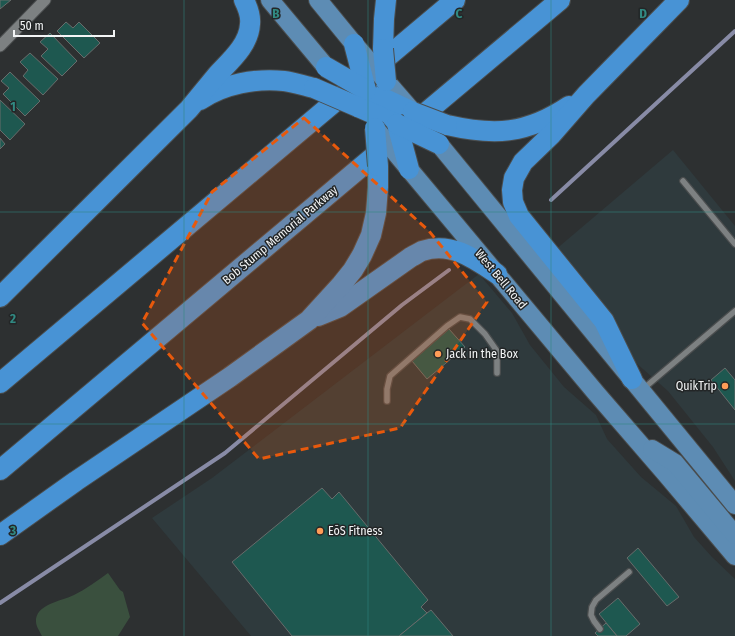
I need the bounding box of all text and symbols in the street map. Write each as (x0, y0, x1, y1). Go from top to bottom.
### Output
text: B (272, 6, 280, 21)
text: C (456, 6, 463, 21)
text: D (639, 6, 647, 21)
scale bar (14, 12, 114, 38)
text: 50 m (20, 19, 44, 33)
text: 1 (10, 99, 16, 114)
street label: Bob Stump Memorial Parkway (220, 182, 341, 287)
street label: West Bell Road (472, 246, 530, 312)
text: 2 (9, 311, 16, 326)
place label: Jack in the Box (446, 347, 519, 361)
marker: Jack in the Box (433, 349, 443, 359)
place label: QuikTrip (676, 379, 717, 393)
marker: QuikTrip (720, 381, 730, 391)
text: 3 (9, 523, 16, 538)
place label: EōS Fitness (328, 524, 383, 538)
marker: EōS Fitness (315, 526, 325, 536)

